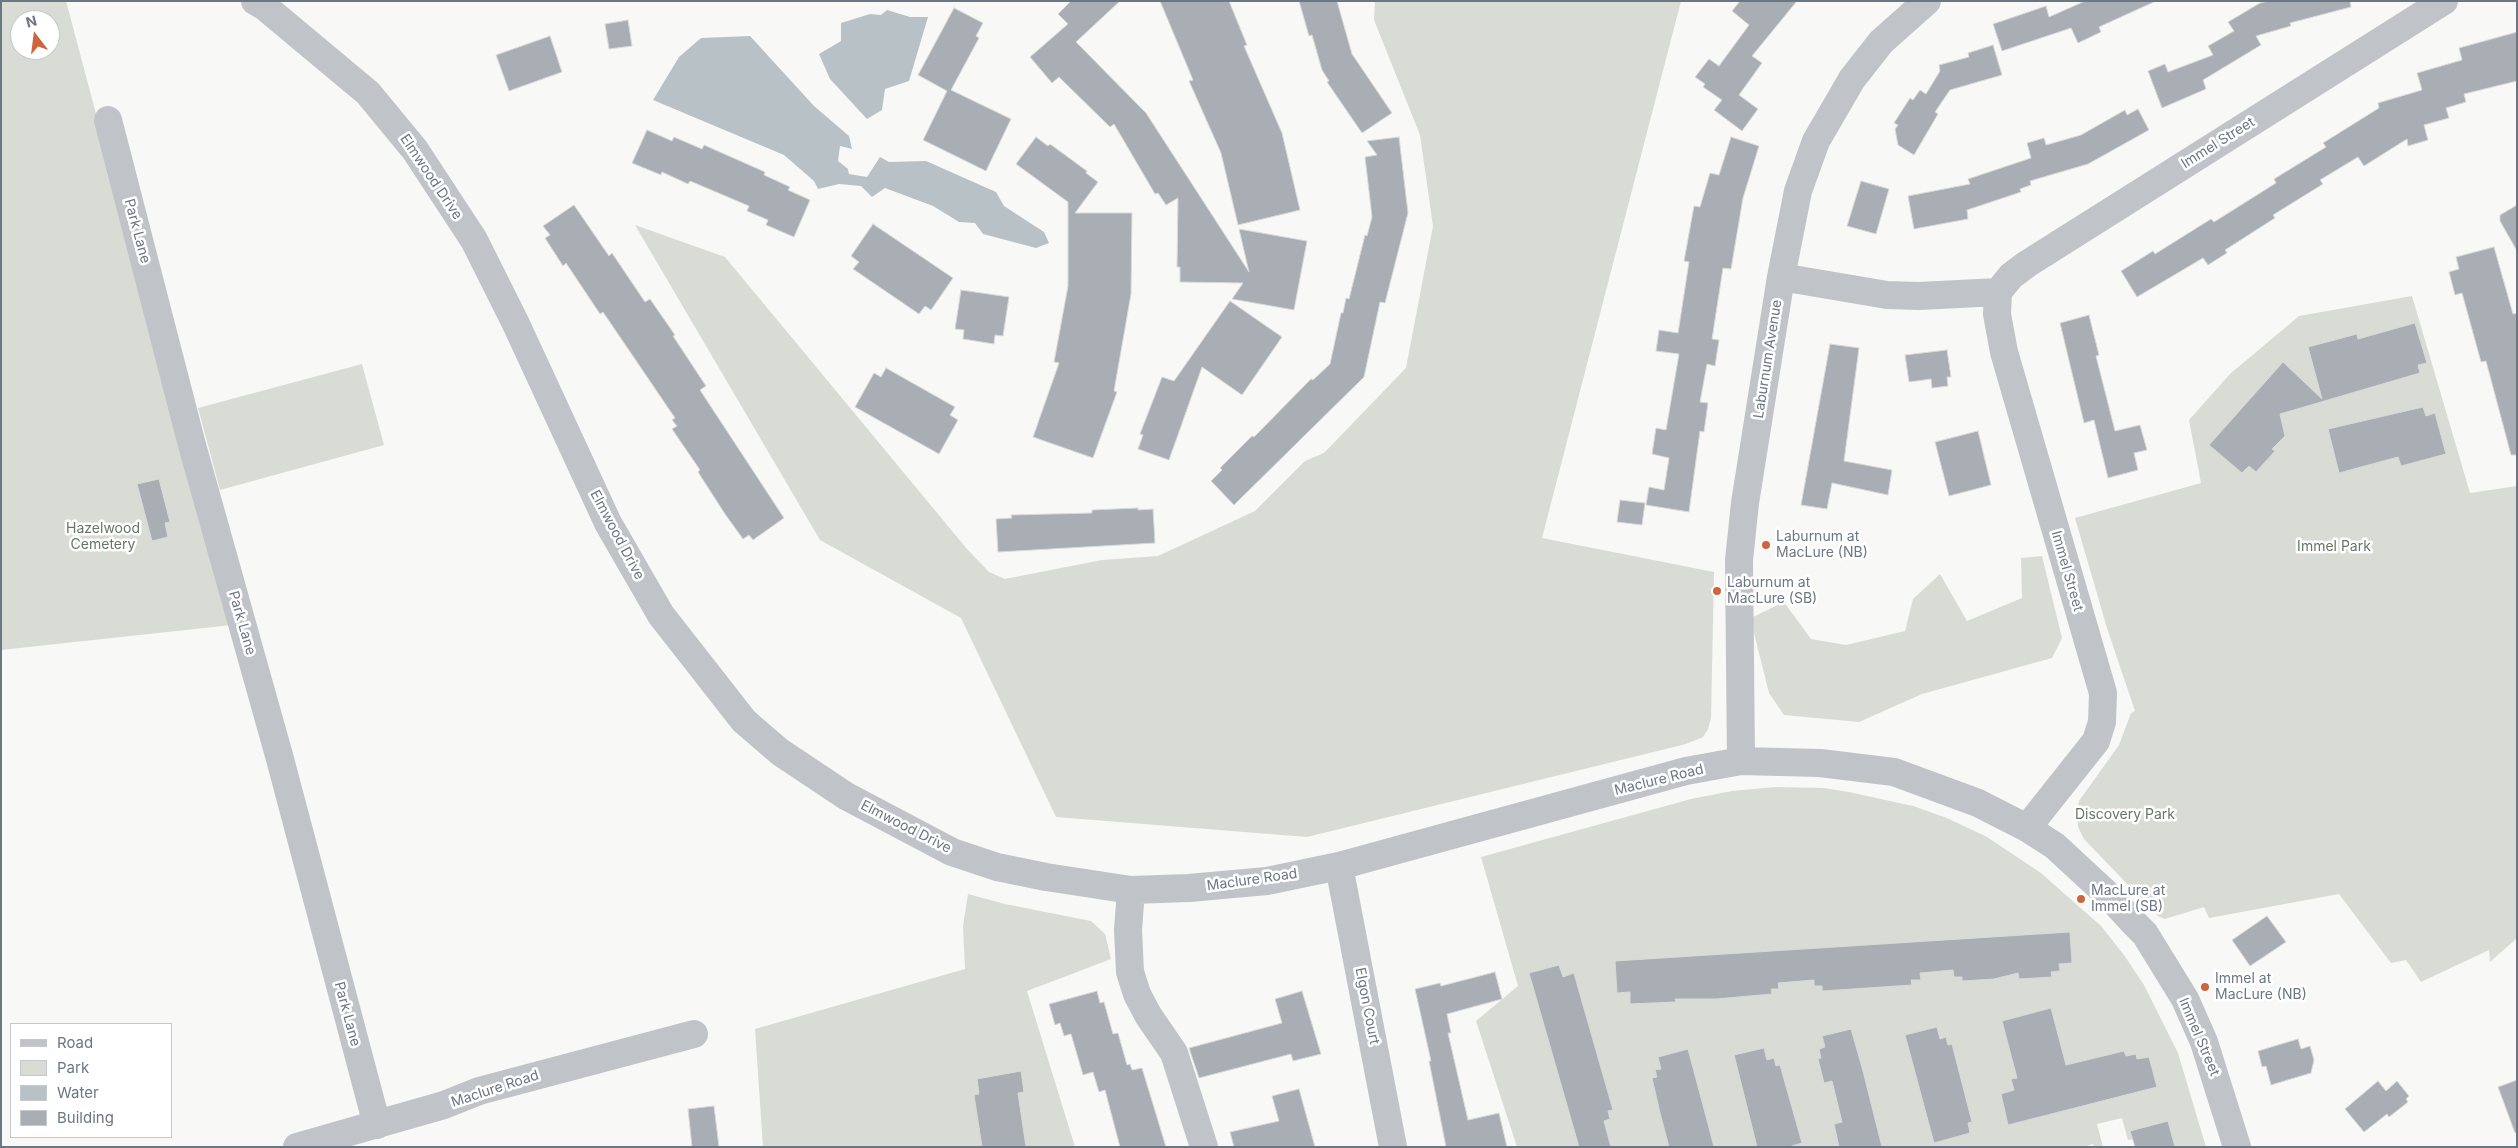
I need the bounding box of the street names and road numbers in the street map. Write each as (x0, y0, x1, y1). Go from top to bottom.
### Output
street label: Immel Street (2178, 114, 2258, 172)
street label: Elmwood Drive (396, 131, 466, 223)
street label: Park Lane (120, 197, 154, 265)
street label: Laburnum Avenue (1750, 298, 1786, 420)
street label: Elmwood Drive (586, 487, 648, 583)
street label: Immel Street (2047, 529, 2087, 613)
street label: Park Lane (225, 589, 259, 657)
street label: Maclure Road (1613, 761, 1705, 799)
street label: Elmwood Drive (858, 797, 954, 857)
street label: Maclure Road (1206, 865, 1298, 895)
street label: Elgon Court (1351, 966, 1383, 1046)
street label: Park Lane (330, 980, 364, 1048)
street label: Immel Street (2175, 995, 2223, 1079)
street label: Maclure Road (449, 1067, 541, 1111)

